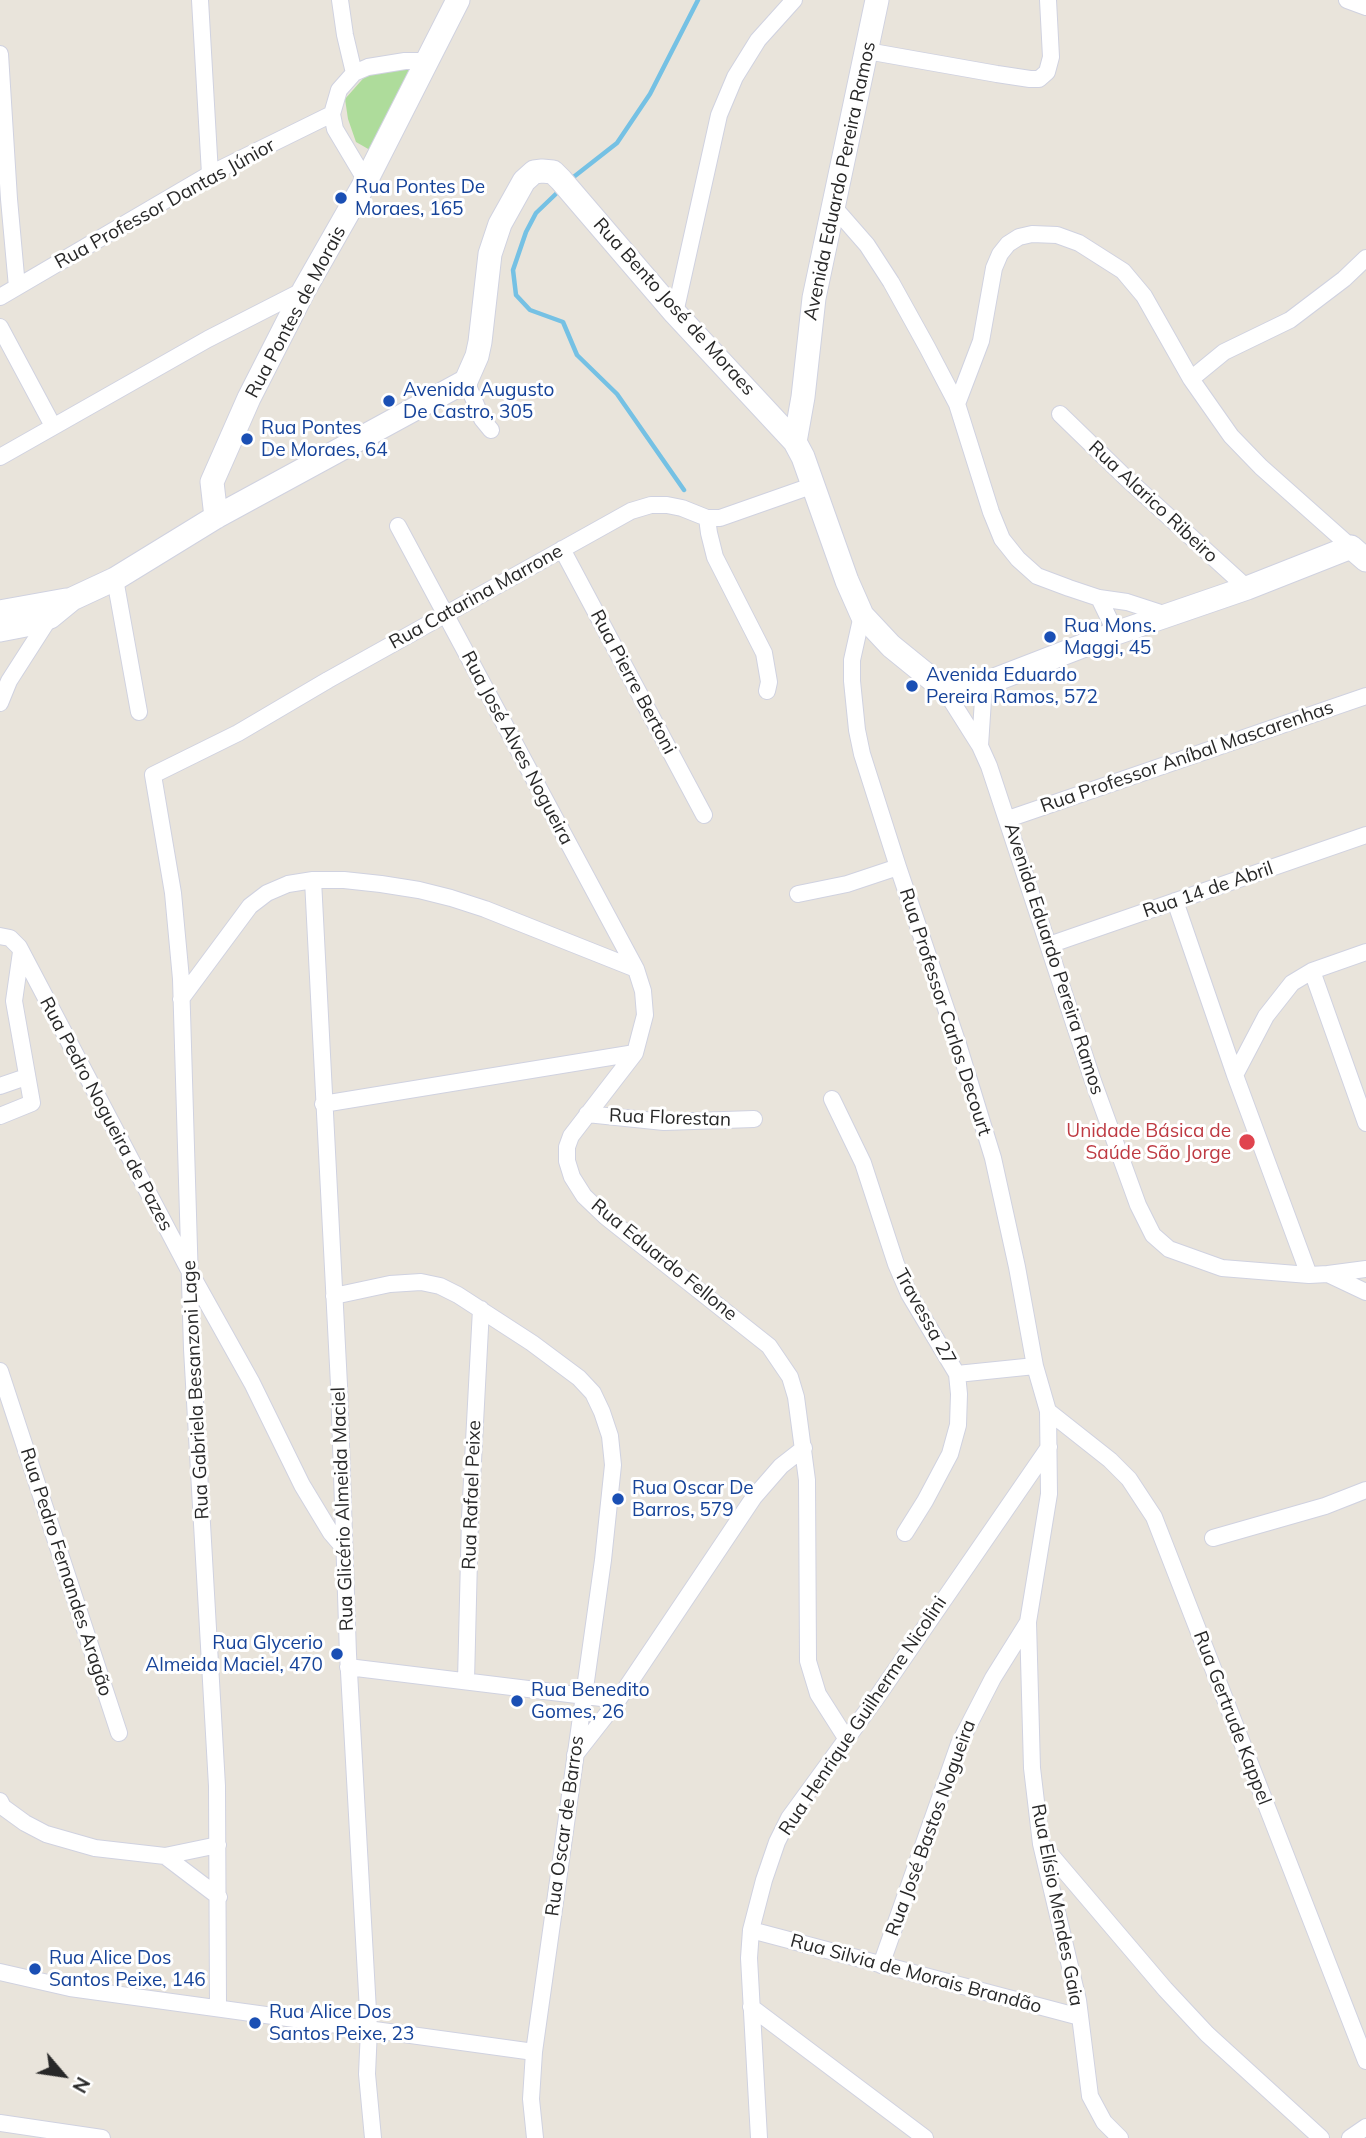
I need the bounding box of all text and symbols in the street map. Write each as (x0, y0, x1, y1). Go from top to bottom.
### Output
street label: Avenida Eduardo Pereira Ramos (799, 39, 881, 323)
street label: Rua Professor Dantas Júnior (51, 134, 279, 274)
place label: Rua Pontes De Moraes, 165 (355, 176, 485, 220)
marker: Rua Pontes De Moraes, 165 (333, 190, 349, 206)
street label: Rua Bento José de Moraes (588, 214, 760, 400)
street label: Rua Pontes de Morais (241, 222, 351, 402)
place label: Avenida Augusto De Castro, 305 (403, 379, 554, 423)
marker: Avenida Augusto De Castro, 305 (381, 393, 397, 409)
place label: Rua Pontes De Moraes, 64 (261, 417, 388, 461)
marker: Rua Pontes De Moraes, 64 (239, 431, 255, 447)
street label: Rua Alarico Ribeiro (1084, 436, 1222, 568)
street label: Rua Catarina Marrone (385, 540, 567, 654)
street label: Rua Pierre Bertoni (585, 606, 681, 758)
place label: Rua Mons. Maggi, 45 (1064, 615, 1156, 659)
marker: Rua Mons. Maggi, 45 (1042, 629, 1058, 645)
street label: Rua José Alves Nogueira (456, 647, 578, 849)
place label: Avenida Eduardo Pereira Ramos, 572 (926, 664, 1098, 708)
marker: Avenida Eduardo Pereira Ramos, 572 (904, 678, 920, 694)
street label: Rua Professor Aníbal Mascarenhas (1038, 696, 1336, 818)
street label: Avenida Eduardo Pereira Ramos (999, 820, 1109, 1098)
street label: Rua 14 de Abril (1140, 857, 1276, 923)
street label: Rua Professor Carlos Decourt (894, 886, 996, 1138)
street label: Rua Pedro Nogueira de Pazes (35, 993, 177, 1235)
street label: Rua Florestan (609, 1104, 731, 1132)
place label: Unidade Básica de Saúde São Jorge (1066, 1120, 1231, 1164)
marker: Unidade Básica de Saúde São Jorge (1237, 1132, 1257, 1152)
street label: Rua Eduardo Fellone (586, 1194, 742, 1326)
street label: Rua Gabriela Besanzoni Lage (178, 1260, 214, 1520)
street label: Travessa 27 (889, 1265, 961, 1369)
street label: Rua Glicério Almeida Maciel (327, 1386, 359, 1632)
street label: Rua Rafael Peixe (458, 1420, 486, 1570)
street label: Rua Pedro Fernandes Aragão (15, 1445, 117, 1699)
place label: Rua Oscar De Barros, 579 (632, 1477, 754, 1521)
marker: Rua Oscar De Barros, 579 (610, 1491, 626, 1507)
street label: Rua Henrique Guilherme Nicolini (774, 1592, 952, 1840)
street label: Rua Gertrude Kappel (1188, 1628, 1276, 1808)
place label: Rua Glycerio Almeida Maciel, 470 (145, 1632, 323, 1676)
marker: Rua Glycerio Almeida Maciel, 470 (329, 1646, 345, 1662)
place label: Rua Benedito Gomes, 26 (531, 1679, 650, 1723)
marker: Rua Benedito Gomes, 26 (509, 1693, 525, 1709)
street label: Rua José Bastos Nogueira (881, 1717, 981, 1939)
street label: Rua Oscar de Barros (541, 1734, 589, 1918)
street label: Rua Elísio Mendes Gaia (1026, 1802, 1088, 2008)
street label: Rua Silvia de Morais Brandão (788, 1929, 1044, 2019)
place label: Rua Alice Dos Santos Peixe, 146 (49, 1947, 206, 1991)
marker: Rua Alice Dos Santos Peixe, 146 (27, 1961, 43, 1977)
place label: Rua Alice Dos Santos Peixe, 23 (269, 2001, 414, 2045)
marker: Rua Alice Dos Santos Peixe, 23 (247, 2015, 263, 2031)
north arrow (28, 2040, 98, 2110)
text: N (67, 2073, 95, 2097)

